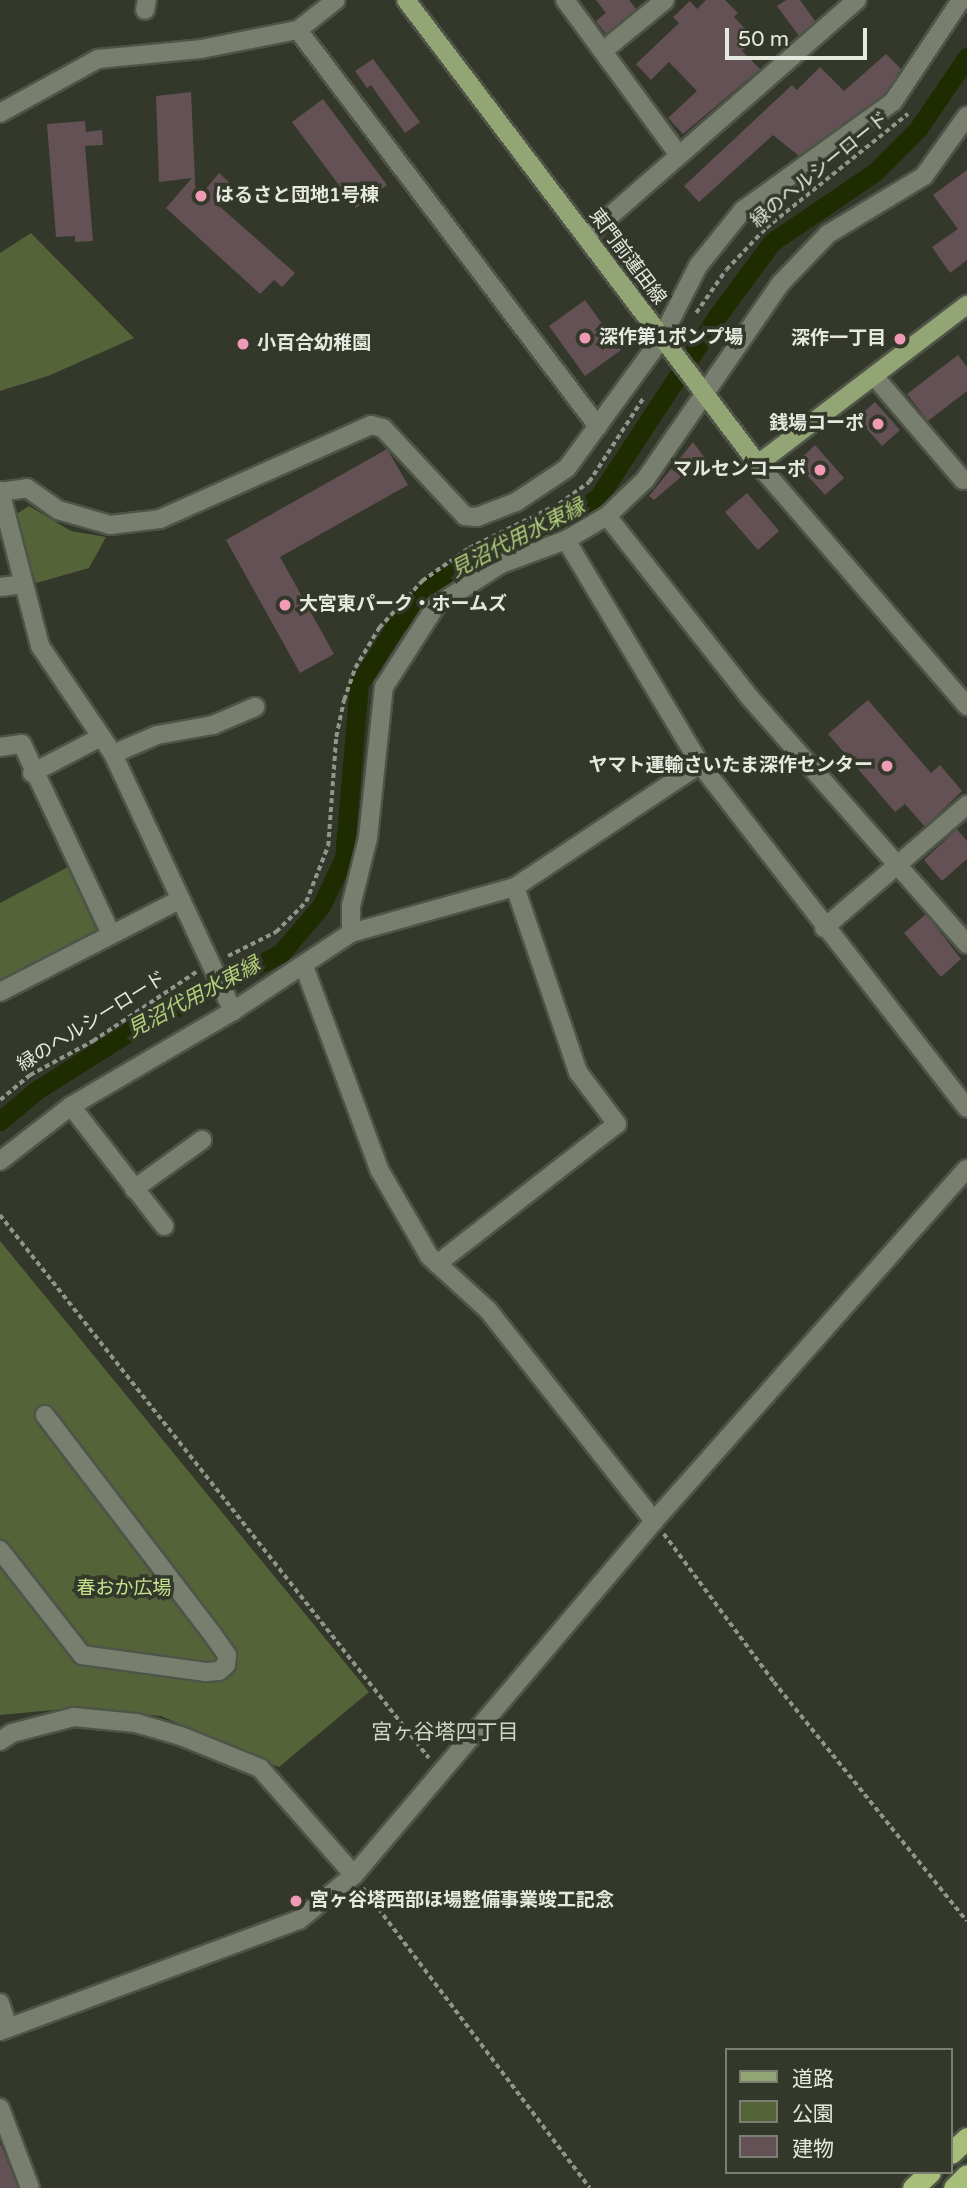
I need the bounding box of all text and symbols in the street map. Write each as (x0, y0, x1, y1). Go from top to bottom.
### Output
scale bar (729, 14, 871, 58)
text: 50 m (738, 27, 789, 52)
street label: 緑のヘルシーロード (746, 107, 894, 233)
place label: はるさと団地1号棟 (215, 185, 379, 207)
marker: はるさと団地1号棟 (193, 188, 209, 204)
street label: 東門前蓮田線 (584, 205, 670, 309)
place label: 深作第1ポンプ場 (599, 327, 744, 349)
place label: 深作一丁目 (791, 328, 886, 350)
marker: 深作第1ポンプ場 (577, 330, 593, 346)
marker: 深作一丁目 (892, 331, 908, 347)
place label: 小百合幼稚園 (257, 333, 371, 355)
marker: 小百合幼稚園 (235, 336, 251, 352)
place label: 銭場コーポ (769, 413, 864, 435)
marker: 銭場コーポ (870, 416, 886, 432)
place label: マルセンコーポ (673, 459, 806, 481)
marker: マルセンコーポ (812, 462, 828, 478)
water label: 見沼代用水東縁 (447, 494, 589, 584)
place label: 大宮東パーク・ホームズ (299, 594, 508, 616)
marker: 大宮東パーク・ホームズ (277, 597, 293, 613)
place label: ヤマト運輸さいたま深作センター (588, 755, 873, 777)
marker: ヤマト運輸さいたま深作センター (879, 758, 895, 774)
water label: 見沼代用水東縁 (123, 952, 265, 1044)
street label: 緑のヘルシーロード (13, 967, 171, 1077)
park label: 春おか広場 (77, 1578, 171, 1600)
district label: 宮ヶ谷塔四丁目 (372, 1720, 518, 1746)
place label: 宮ヶ谷塔西部ほ場整備事業竣工記念 (310, 1890, 614, 1912)
marker: 宮ヶ谷塔西部ほ場整備事業竣工記念 (288, 1893, 304, 1909)
legend (726, 2048, 953, 2174)
text: 道路 (792, 2067, 834, 2092)
text: 公園 (792, 2102, 834, 2127)
text: 建物 (792, 2137, 834, 2162)

